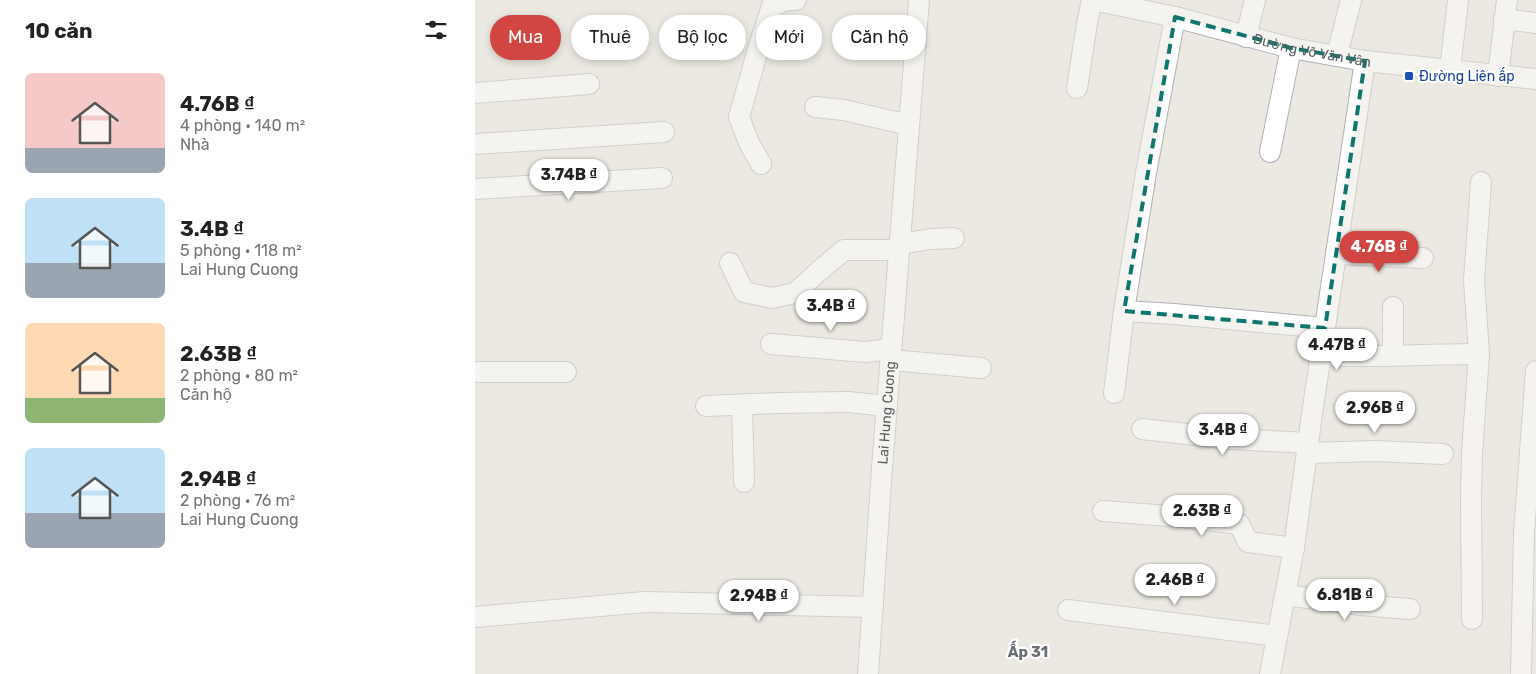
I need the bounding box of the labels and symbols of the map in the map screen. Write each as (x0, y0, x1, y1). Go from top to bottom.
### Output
street label: Đường Võ Văn Vân (1251, 30, 1372, 70)
place label: Đường Liên ấp (1419, 67, 1515, 85)
marker: Đường Liên ấp (1403, 70, 1415, 82)
pin: 3.74B ₫ (523, 158, 615, 201)
pin: 4.76B ₫ (1333, 230, 1425, 273)
pin: 3.4B ₫ (790, 290, 872, 332)
pin: 4.47B ₫ (1291, 328, 1383, 371)
street label: Lai Hung Cuong (874, 360, 899, 465)
pin: 2.96B ₫ (1329, 392, 1421, 434)
pin: 3.4B ₫ (1182, 414, 1264, 456)
pin: 2.63B ₫ (1156, 494, 1248, 537)
pin: 2.46B ₫ (1129, 564, 1221, 606)
pin: 6.81B ₫ (1299, 578, 1391, 621)
pin: 2.94B ₫ (713, 580, 805, 622)
district label: Ấp 31 (1008, 640, 1048, 661)

